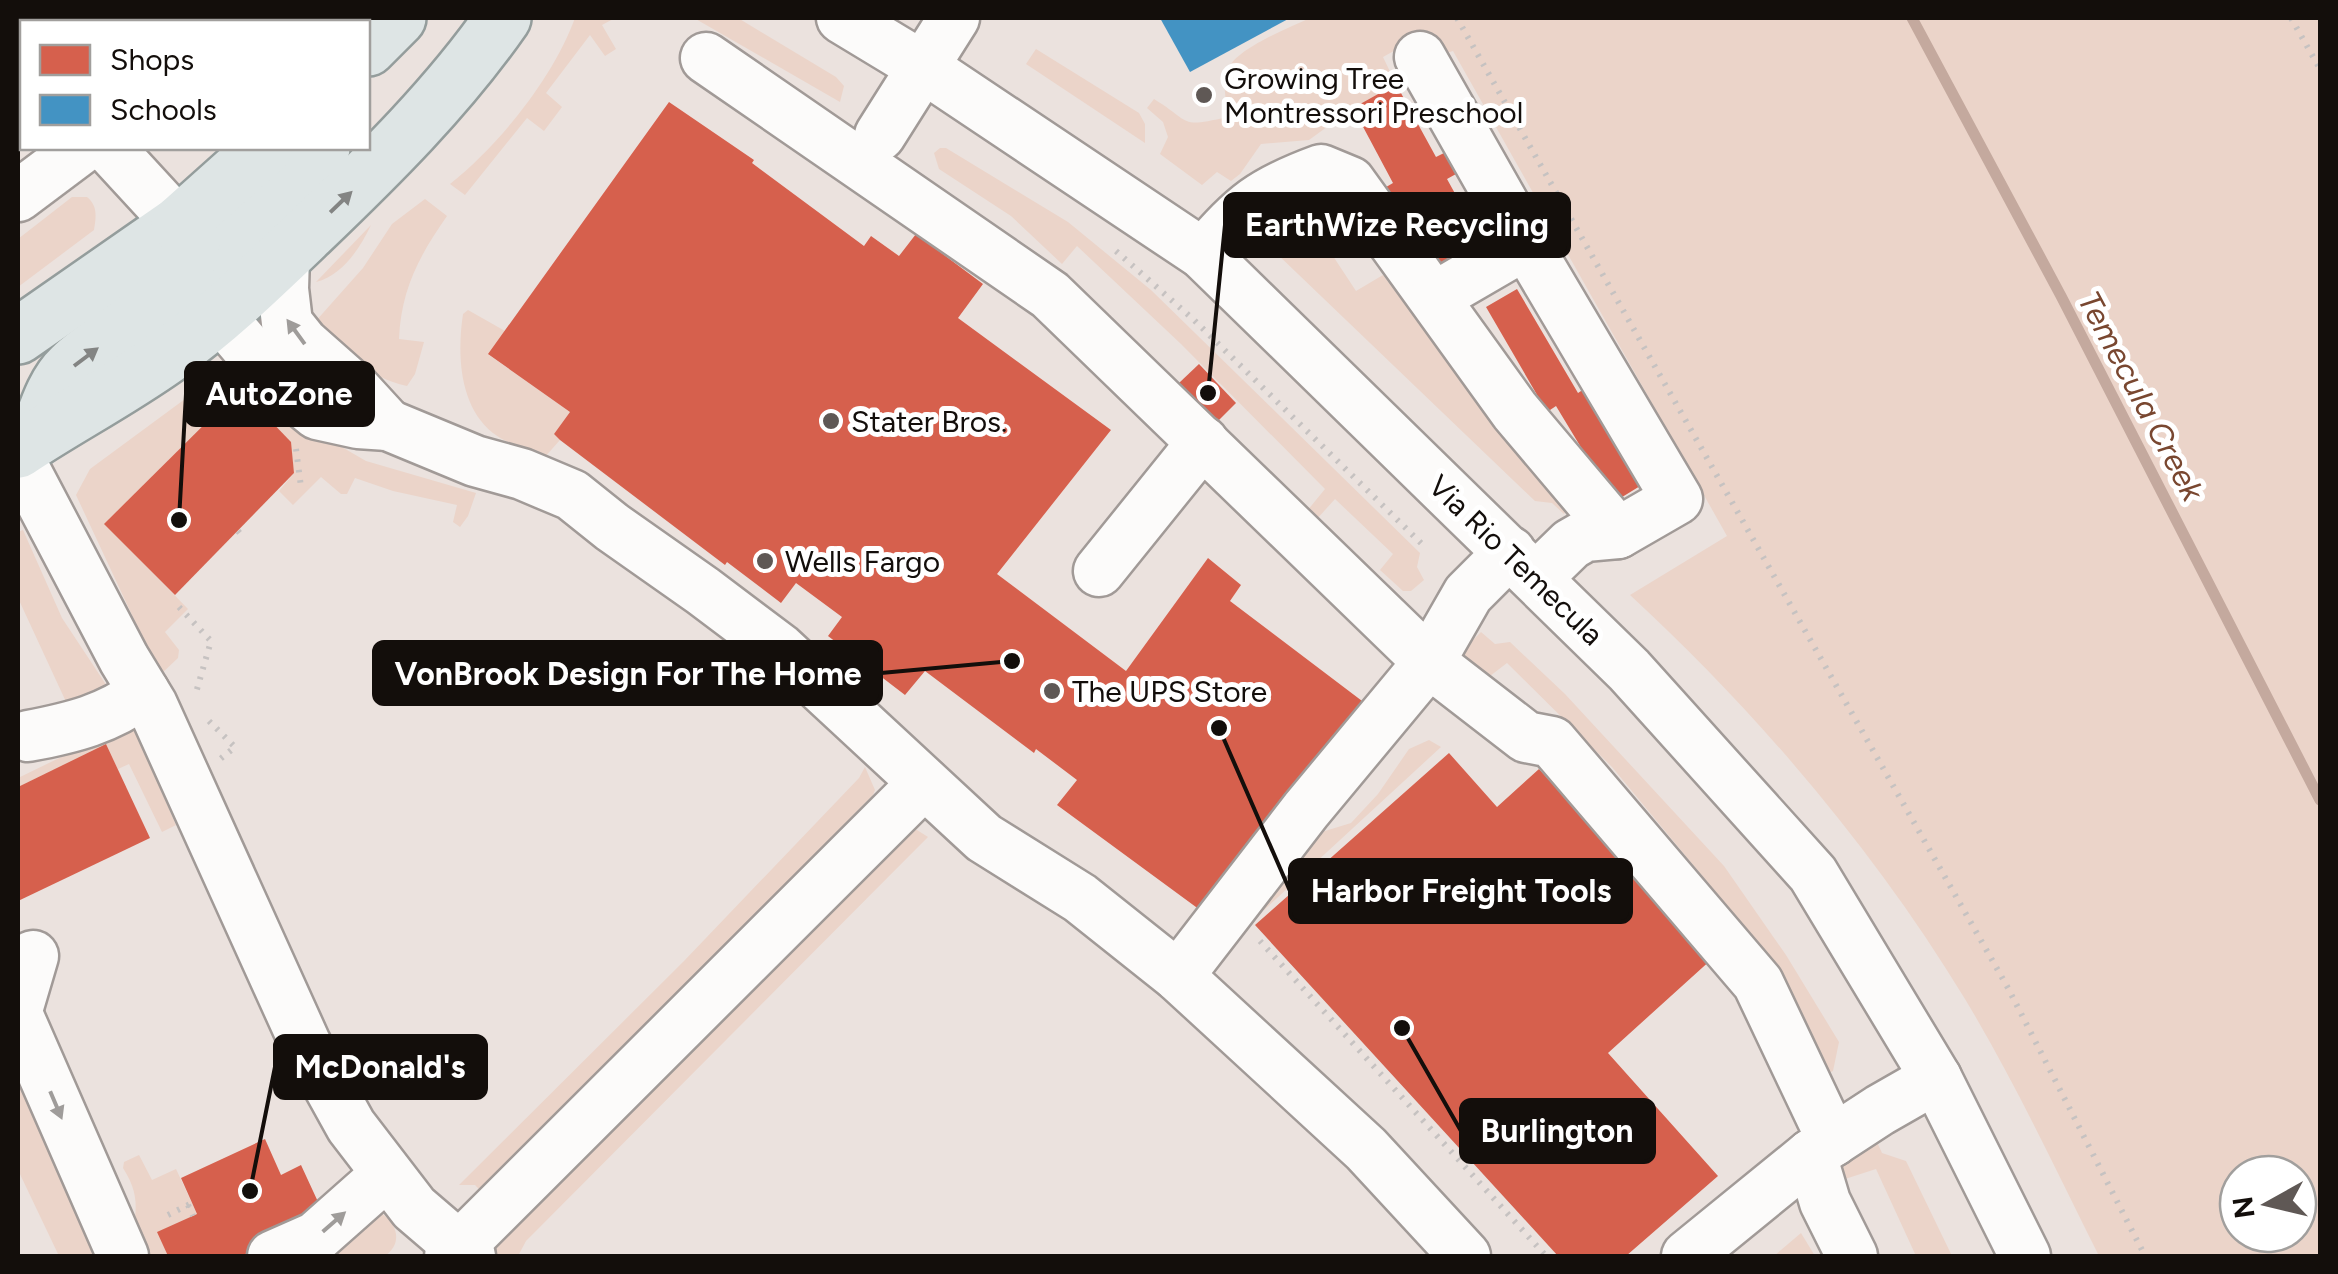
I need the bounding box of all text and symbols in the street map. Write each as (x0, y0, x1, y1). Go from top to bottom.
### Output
legend (20, 20, 370, 150)
text: Shops (110, 41, 194, 78)
place label: Growing Tree Montressori Preschool (1224, 60, 1523, 131)
marker: Growing Tree Montressori Preschool (1193, 84, 1215, 106)
text: Schools (110, 91, 217, 128)
one-way arrow (329, 190, 353, 214)
callout: EarthWize Recycling (1225, 194, 1569, 256)
text: EarthWize Recycling (1245, 206, 1549, 244)
water label: Temecula Creek (2070, 285, 2213, 508)
one-way arrow (287, 319, 306, 345)
one-way arrow (73, 347, 99, 367)
callout: AutoZone (186, 363, 373, 425)
text: AutoZone (206, 375, 353, 413)
place label: Stater Bros. (851, 403, 1007, 440)
marker: Stater Bros. (820, 410, 842, 432)
street label: Via Rio Temecula (1421, 467, 1611, 653)
place label: Wells Fargo (785, 543, 940, 580)
marker: Wells Fargo (754, 550, 776, 572)
callout: VonBrook Design For The Home (374, 642, 881, 704)
text: VonBrook Design For The Home (394, 655, 862, 693)
place label: The UPS Store (1072, 673, 1267, 710)
marker: The UPS Store (1041, 680, 1063, 702)
callout: Harbor Freight Tools (1290, 860, 1631, 922)
text: Harbor Freight Tools (1311, 872, 1611, 910)
callout: McDonald's (275, 1036, 486, 1098)
text: McDonald's (295, 1048, 465, 1086)
one-way arrow (48, 1090, 64, 1120)
callout: Burlington (1461, 1100, 1654, 1162)
text: Burlington (1481, 1112, 1633, 1150)
north arrow (2218, 1154, 2318, 1254)
text: N (2225, 1194, 2262, 1221)
one-way arrow (321, 1211, 346, 1233)

